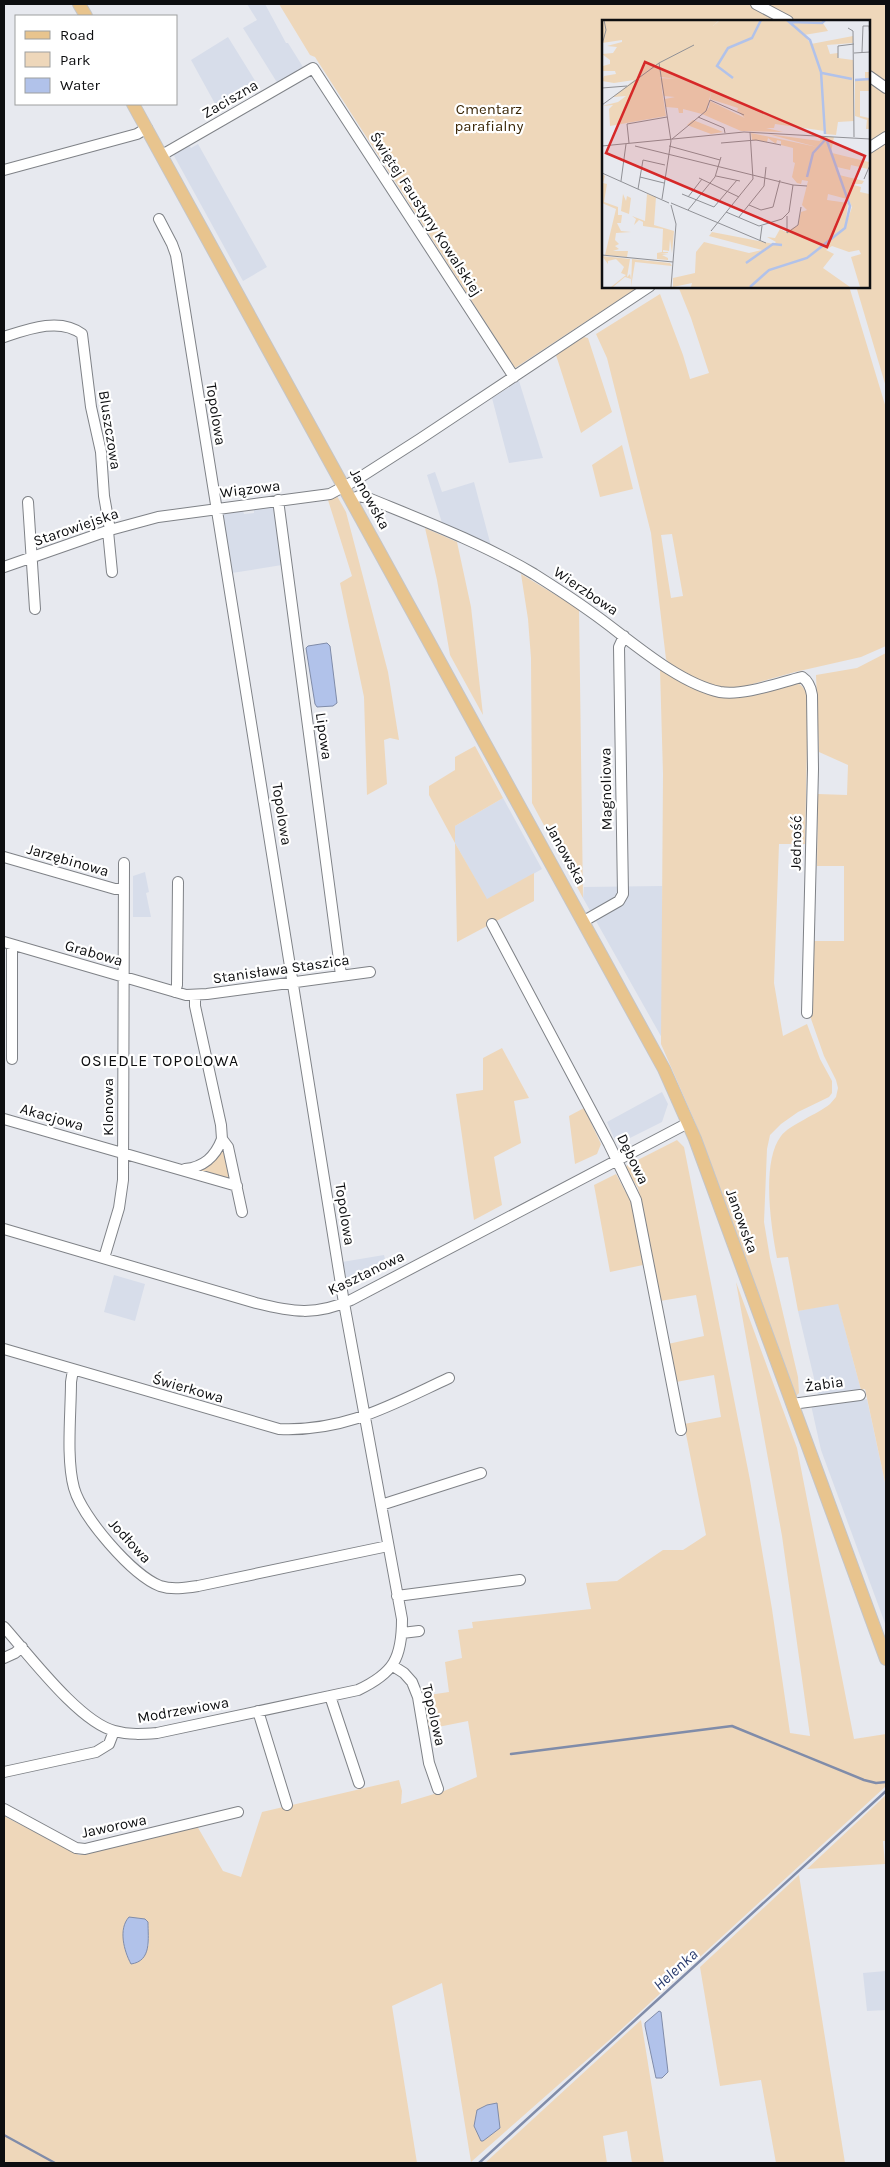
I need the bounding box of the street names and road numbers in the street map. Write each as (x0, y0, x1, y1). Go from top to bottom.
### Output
street label: Zaciszna (199, 76, 261, 122)
street label: Świętej Faustyny Kowalskiej (366, 128, 486, 300)
street label: Topolowa (202, 381, 230, 447)
street label: Bluszczowa (95, 389, 125, 471)
street label: Janowska (346, 465, 394, 533)
street label: Wiązowa (219, 476, 281, 502)
street label: Starowiejska (31, 504, 121, 550)
street label: Wierzbowa (550, 563, 622, 619)
street label: Lipowa (312, 711, 336, 761)
street label: Magnoliowa (596, 748, 616, 830)
street label: Topolowa (268, 781, 296, 847)
street label: Jedność (787, 815, 805, 871)
street label: Janowska (542, 820, 590, 888)
street label: Jarzębinowa (25, 840, 111, 880)
street label: Grabowa (63, 936, 125, 970)
street label: Stanisława Staszica (211, 950, 351, 988)
street label: Klonowa (99, 1078, 117, 1136)
street label: Akacjowa (18, 1099, 86, 1135)
street label: Dębowa (613, 1131, 653, 1187)
street label: Topolowa (331, 1181, 359, 1247)
street label: Janowska (722, 1186, 762, 1256)
street label: Kasztanowa (325, 1247, 407, 1299)
street label: Świerkowa (150, 1369, 226, 1407)
street label: Żabia (804, 1372, 844, 1396)
street label: Jodłowa (105, 1515, 155, 1567)
street label: Topolowa (418, 1682, 450, 1748)
street label: Modrzewiowa (136, 1693, 230, 1727)
street label: Jaworowa (80, 1810, 148, 1842)

